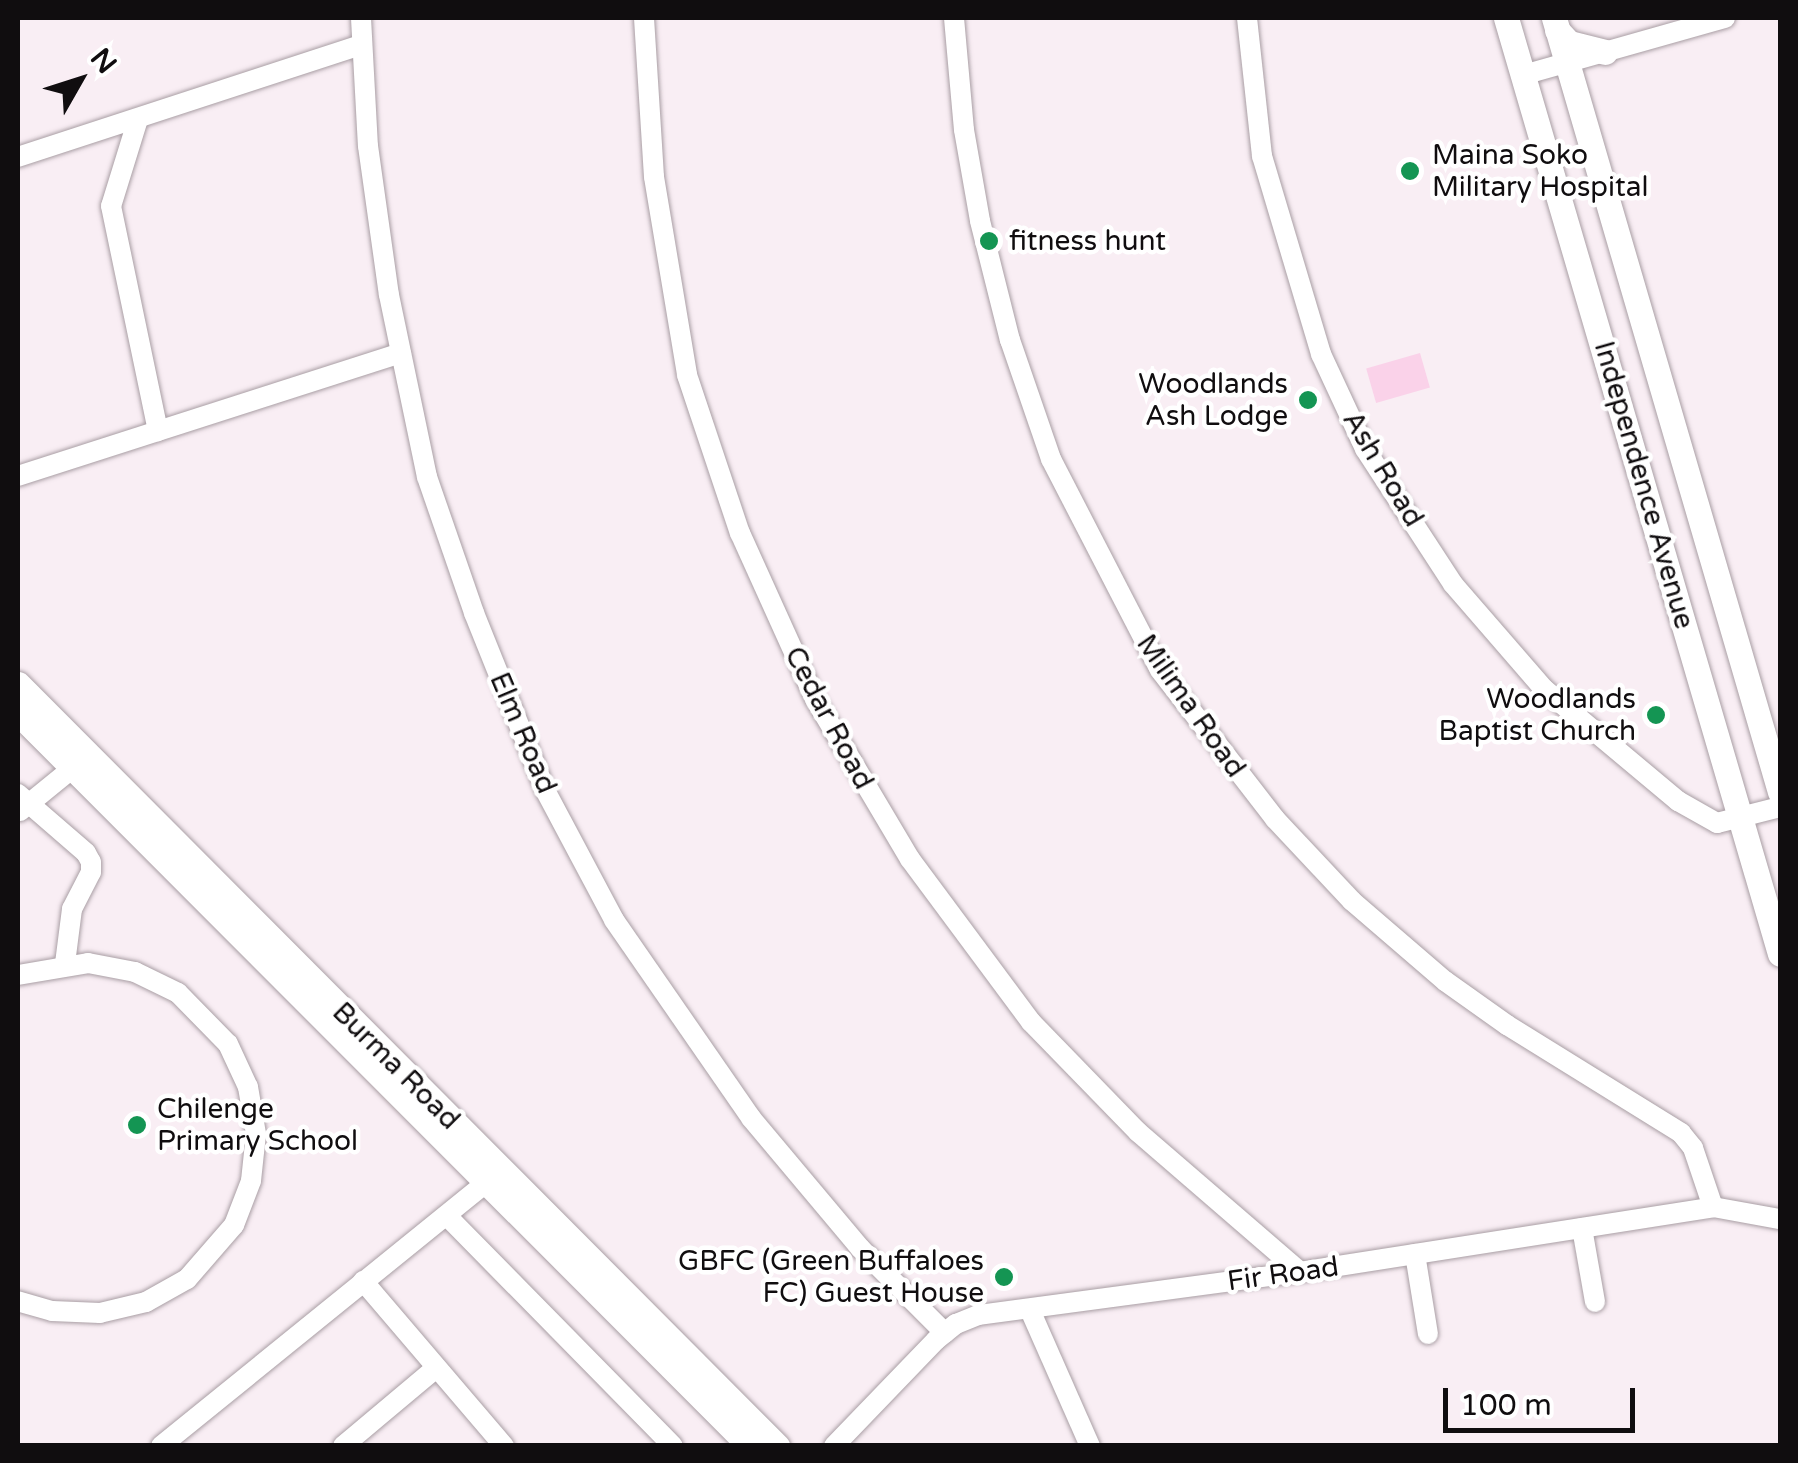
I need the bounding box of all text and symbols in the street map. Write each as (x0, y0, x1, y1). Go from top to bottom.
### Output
north arrow (30, 30, 130, 130)
text: N (83, 42, 124, 81)
place label: Maina Soko Military Hospital (1432, 138, 1648, 204)
marker: Maina Soko Military Hospital (1397, 158, 1423, 184)
place label: fitness hunt (1009, 224, 1166, 258)
marker: fitness hunt (978, 230, 1000, 252)
street label: Independence Avenue (1587, 337, 1701, 633)
place label: Woodlands Ash Lodge (1138, 367, 1288, 433)
marker: Woodlands Ash Lodge (1297, 389, 1319, 411)
street label: Ash Road (1335, 405, 1431, 533)
street label: Milima Road (1129, 628, 1253, 784)
street label: Cedar Road (777, 641, 881, 795)
street label: Elm Road (482, 667, 564, 799)
place label: Woodlands Baptist Church (1439, 682, 1636, 748)
marker: Woodlands Baptist Church (1645, 704, 1667, 726)
street label: Burma Road (325, 995, 467, 1137)
place label: Chilenge Primary School (157, 1092, 358, 1158)
marker: Chilenge Primary School (126, 1114, 148, 1136)
place label: GBFC (Green Buffaloes FC) Guest House (678, 1244, 984, 1310)
street label: Fir Road (1225, 1250, 1341, 1298)
marker: GBFC (Green Buffaloes FC) Guest House (993, 1266, 1015, 1288)
scale bar (1448, 1368, 1640, 1430)
text: 100 m (1460, 1387, 1552, 1424)

